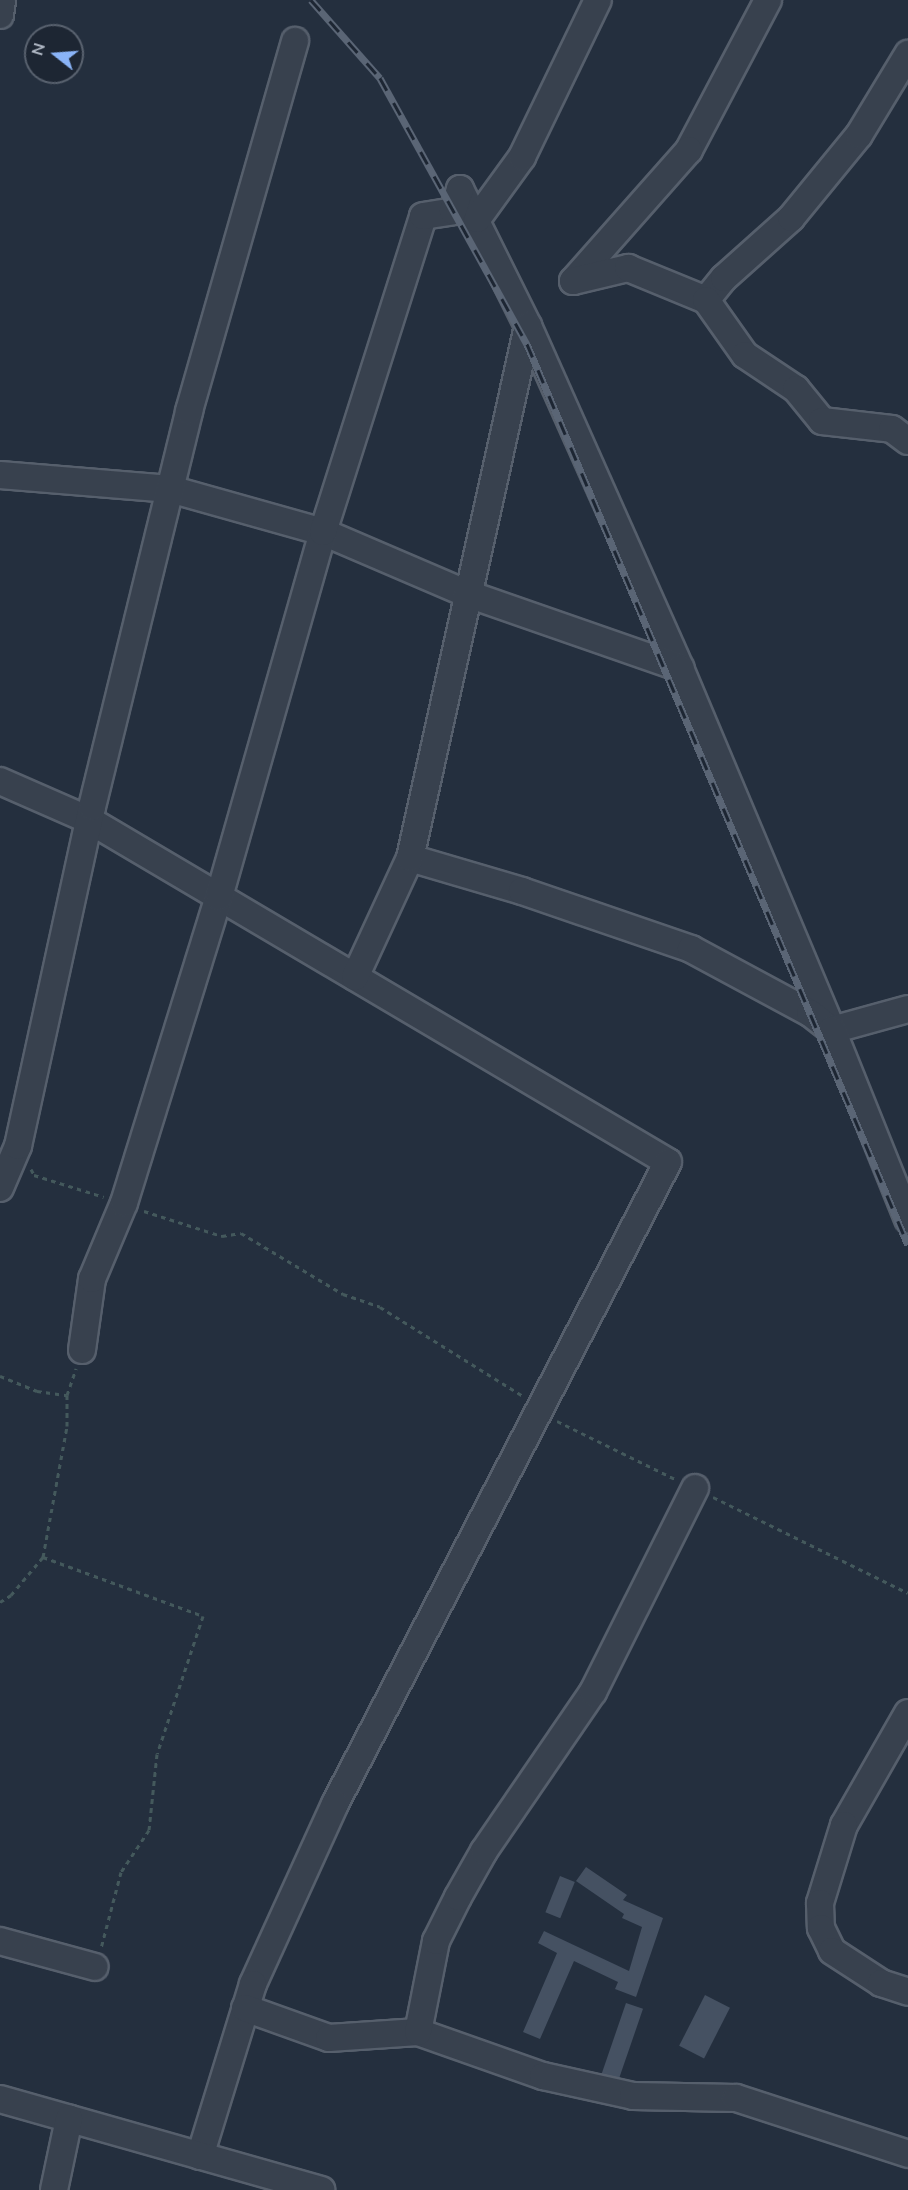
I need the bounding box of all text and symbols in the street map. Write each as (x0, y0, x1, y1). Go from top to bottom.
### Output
north arrow (24, 24, 84, 84)
text: N (26, 40, 51, 58)

